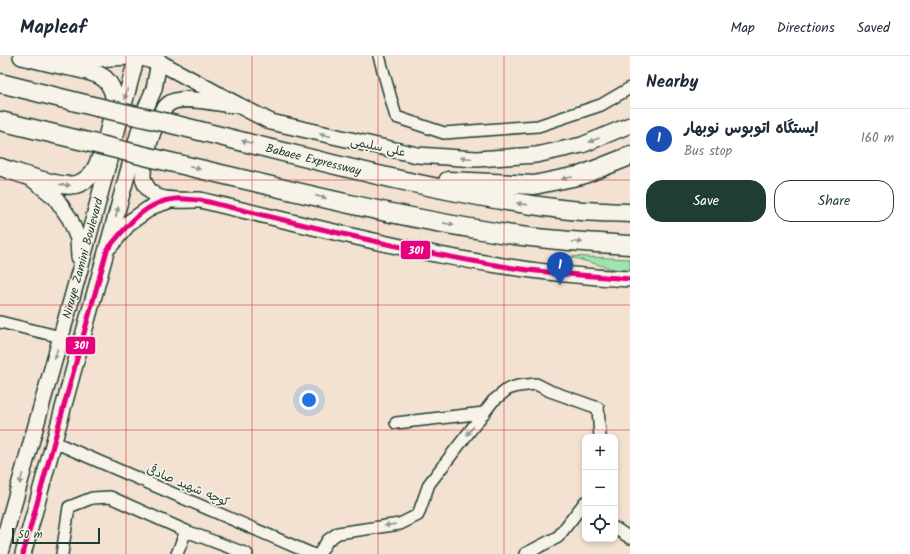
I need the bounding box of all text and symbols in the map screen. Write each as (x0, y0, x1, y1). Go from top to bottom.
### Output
text: Mapleaf (20, 13, 87, 43)
text: Map (730, 17, 755, 39)
text: Directions (777, 17, 835, 39)
text: Saved (857, 17, 890, 39)
text: Nearby (646, 69, 698, 96)
one-way arrow (123, 87, 129, 100)
text: ایستگاه اتوبوس نوبهار (684, 117, 818, 141)
text: 1 (657, 128, 661, 149)
text: 160 m (861, 128, 894, 149)
one-way arrow (319, 131, 331, 137)
street label: علی سلیمی (349, 132, 407, 162)
one-way arrow (588, 137, 600, 143)
street label: Babaee Expressway (264, 138, 364, 180)
one-way arrow (241, 139, 254, 145)
text: Bus stop (684, 141, 732, 162)
one-way arrow (459, 155, 472, 161)
one-way arrow (189, 165, 201, 171)
one-way arrow (561, 175, 573, 181)
button: Save (646, 180, 766, 222)
button: Share (774, 180, 894, 222)
one-way arrow (59, 181, 72, 188)
one-way arrow (315, 194, 328, 200)
street label: Niruye Zamini Boulevard (57, 195, 108, 321)
one-way arrow (515, 201, 528, 207)
one-way arrow (114, 206, 120, 218)
one-way arrow (442, 221, 455, 227)
one-way arrow (571, 238, 583, 245)
line badge: 301 (400, 240, 431, 260)
text: 301 (408, 242, 424, 260)
pin: 1 (547, 252, 573, 285)
line badge: 301 (65, 336, 96, 355)
text: 301 (73, 337, 89, 355)
one-way arrow (53, 349, 59, 361)
your location (299, 390, 319, 410)
one-way arrow (466, 425, 475, 436)
map controls (582, 434, 618, 542)
button: + (582, 434, 618, 470)
street label: کوچه شهید صادقی (144, 460, 232, 512)
button: − (582, 470, 618, 506)
one-way arrow (18, 474, 24, 486)
button: locate (582, 506, 618, 542)
one-way arrow (384, 522, 396, 528)
scale bar (12, 526, 100, 545)
text: 50 m (18, 526, 43, 544)

